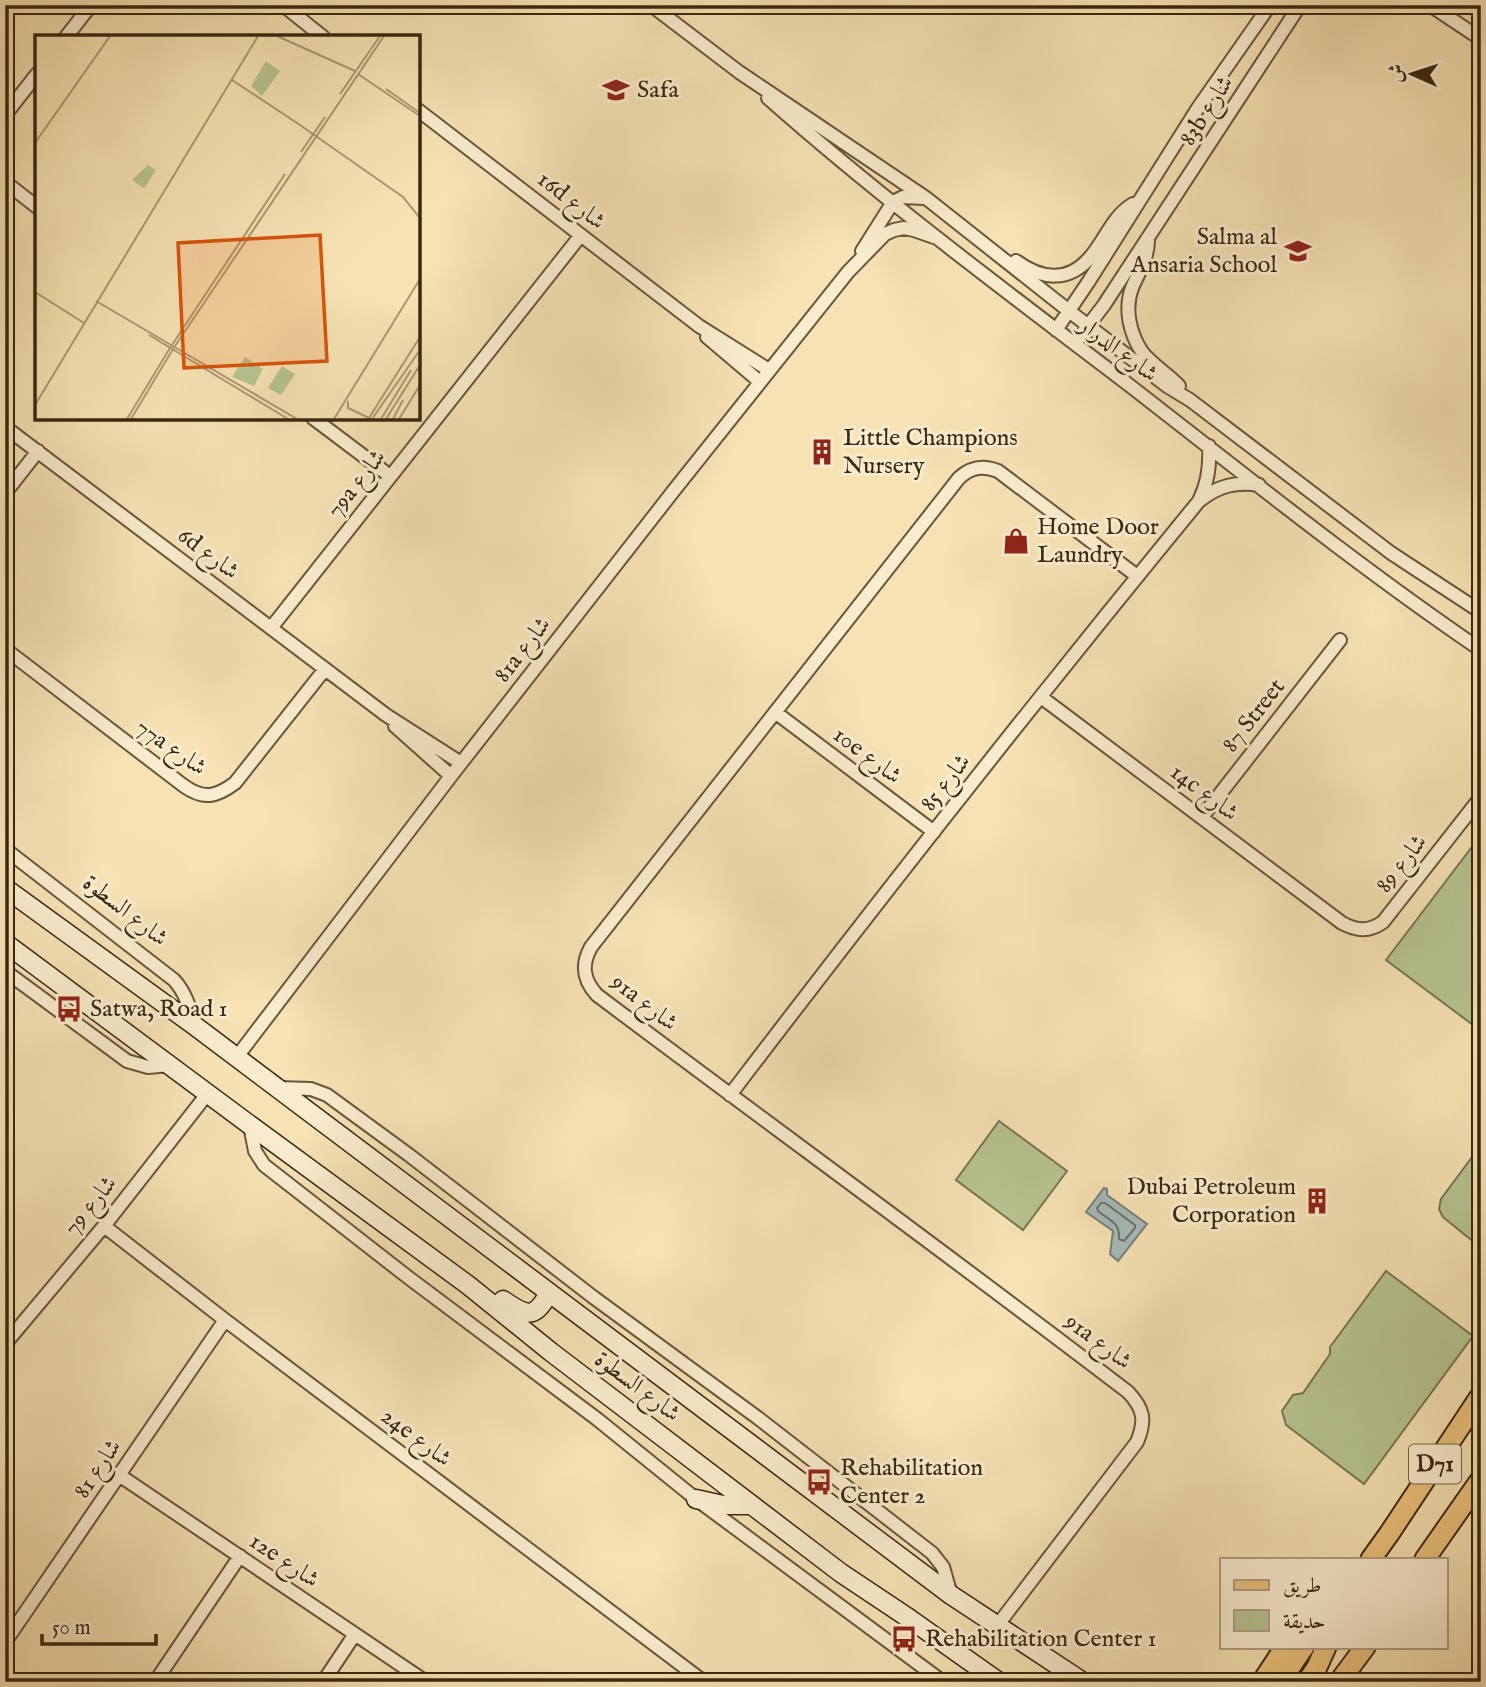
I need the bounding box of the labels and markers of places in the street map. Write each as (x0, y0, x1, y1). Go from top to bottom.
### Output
school or university icon: Safa (601, 75, 631, 105)
place label: Safa (637, 75, 679, 106)
place label: Salma al Ansaria School (1130, 222, 1277, 281)
school or university icon: Salma al Ansaria School (1283, 236, 1313, 266)
place label: Little Champions Nursery (843, 423, 1018, 482)
building icon: Little Champions Nursery (807, 437, 837, 467)
place label: Home Door Laundry (1037, 512, 1159, 571)
shop icon: Home Door Laundry (1001, 526, 1031, 556)
bus stop icon: Satwa, Road 1 (54, 994, 84, 1024)
place label: Satwa, Road 1 (90, 994, 227, 1025)
place label: Dubai Petroleum Corporation (1127, 1172, 1296, 1231)
building icon: Dubai Petroleum Corporation (1302, 1186, 1332, 1216)
place label: Rehabilitation Center 2 (840, 1453, 983, 1512)
bus stop icon: Rehabilitation Center 2 (804, 1467, 834, 1497)
bus stop icon: Rehabilitation Center 1 (889, 1624, 919, 1654)
place label: Rehabilitation Center 1 (925, 1624, 1157, 1655)

